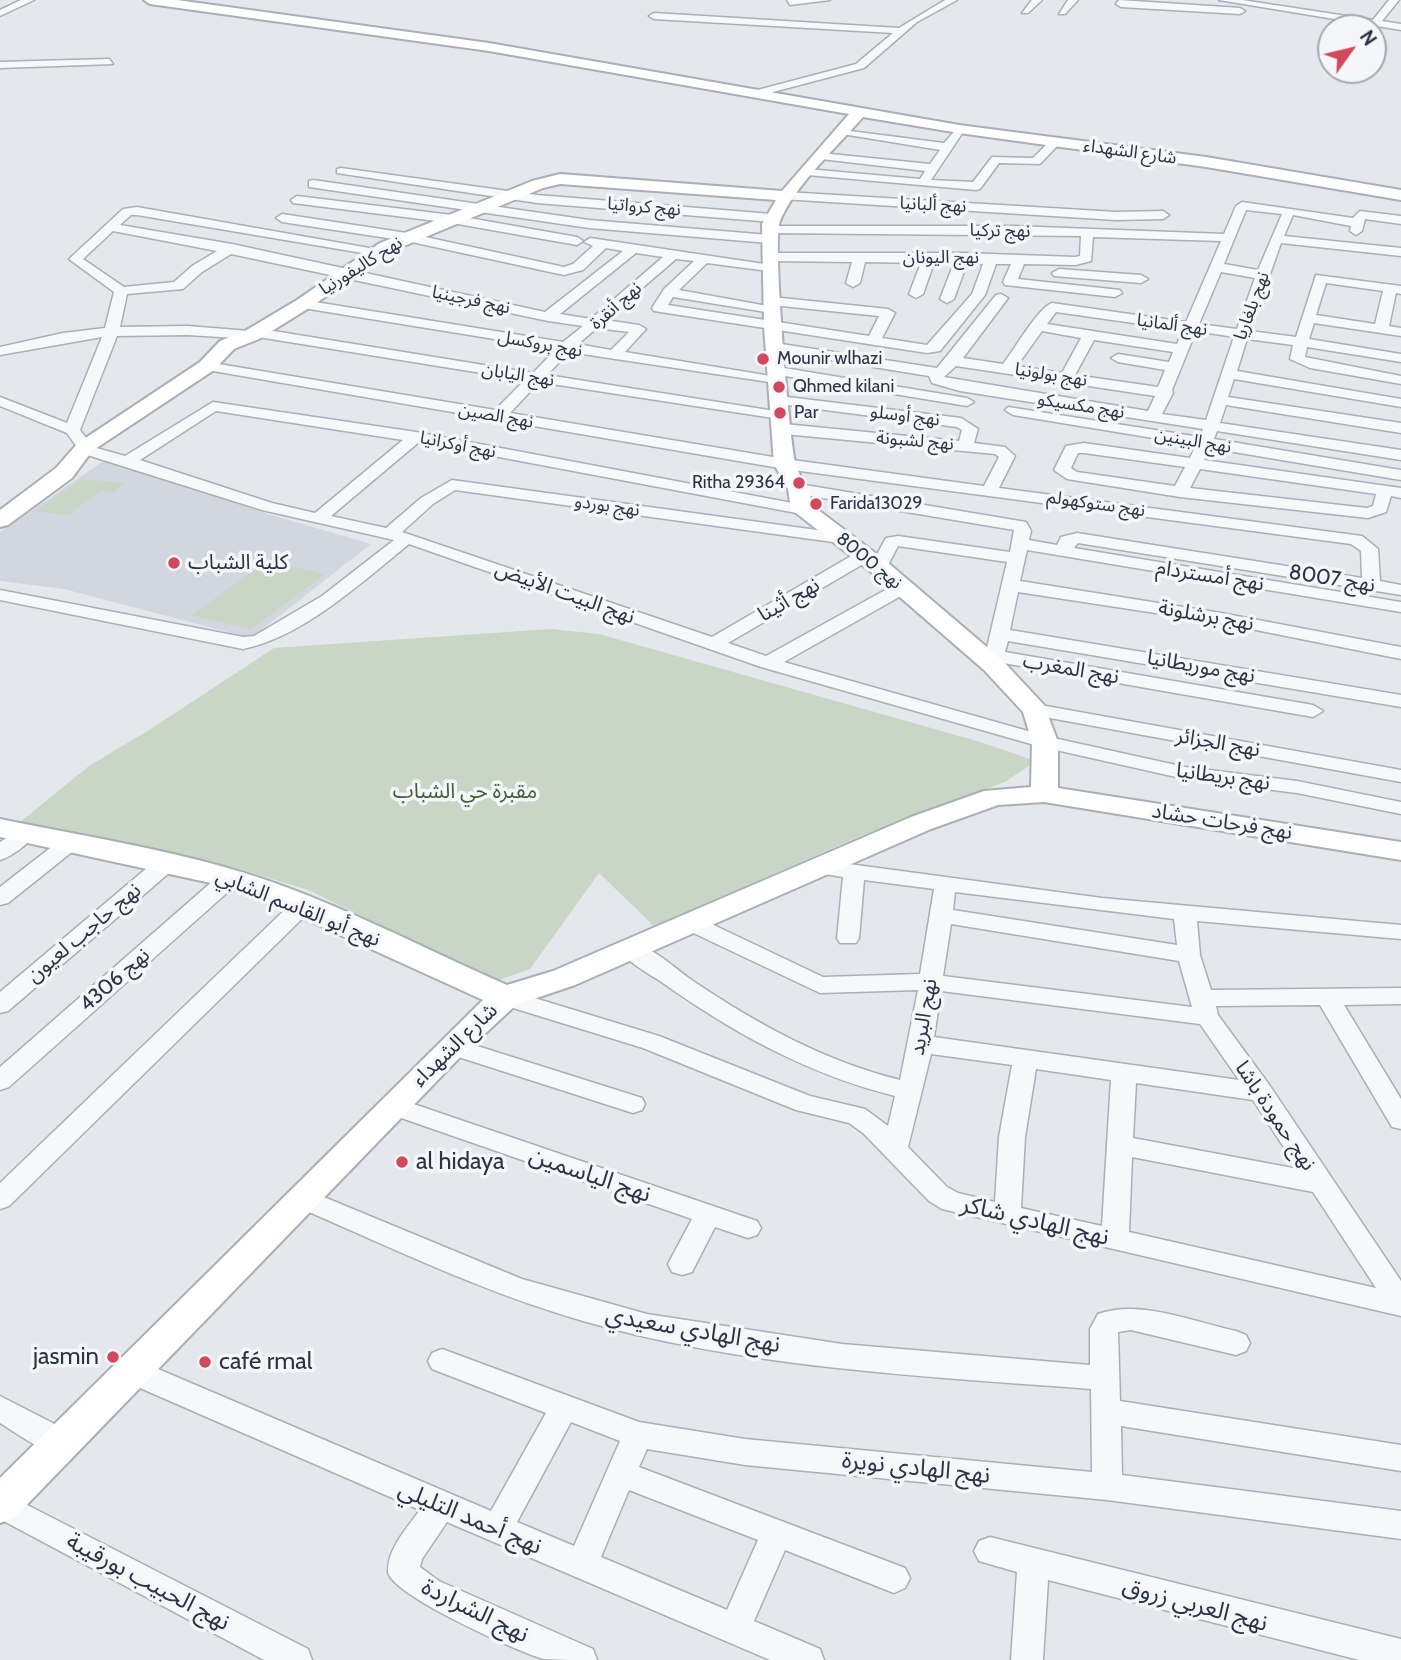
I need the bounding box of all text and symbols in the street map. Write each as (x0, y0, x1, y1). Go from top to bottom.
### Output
north arrow (1317, 14, 1387, 84)
text: N (1355, 26, 1381, 50)
street label: شارع الشهداء (1082, 135, 1178, 169)
street label: نهج ألبانيا (899, 192, 967, 218)
street label: نهج كرواتيا (606, 193, 682, 221)
street label: نهج تركيا (969, 220, 1031, 242)
street label: نهح كاليفورنيا (315, 232, 407, 300)
street label: نهج اليونان (903, 247, 979, 269)
street label: نهج بلغاريا (1230, 269, 1274, 343)
street label: نهج أنقرة (586, 278, 646, 334)
street label: نهج فرجينيا (430, 281, 512, 319)
street label: نهج ألمانيا (1135, 309, 1209, 341)
street label: نهج بروكسل (496, 326, 584, 362)
place label: Mounir wlhazi (777, 348, 882, 370)
marker: Mounir wlhazi (755, 351, 771, 367)
street label: نهج اليابان (480, 359, 556, 391)
street label: نهج بولونيا (1013, 359, 1089, 391)
place label: Qhmed kilani (793, 376, 894, 398)
marker: Qhmed kilani (771, 379, 787, 395)
street label: نهج مكسيكو (1036, 388, 1126, 424)
street label: نهج الصين (457, 399, 535, 433)
street label: نهج أوسلو (869, 401, 941, 431)
place label: Par (794, 402, 818, 424)
marker: Par (772, 405, 788, 421)
street label: نهج البينين (1153, 424, 1233, 458)
street label: نهج أوكرانيا (418, 427, 498, 463)
street label: نهج لشبونة (875, 427, 955, 455)
place label: Ritha 29364 (692, 472, 785, 494)
marker: Ritha 29364 (791, 475, 807, 491)
street label: نهج ستوكهولم (1046, 486, 1146, 522)
street label: نهج بوردو (573, 491, 641, 521)
place label: Farida13029 (830, 493, 923, 515)
marker: Farida13029 (808, 496, 824, 512)
street label: نهج 8000 (832, 528, 906, 594)
place label: كلية الشباب (188, 550, 288, 576)
marker: كلية الشباب (166, 555, 182, 571)
street label: نهج أمستردام (1154, 555, 1266, 597)
street label: نهج البيت الأبيض (492, 556, 638, 630)
street label: نهج 8007 (1287, 560, 1377, 598)
street label: نهج أثينا (754, 572, 824, 628)
street label: نهج برشلونة (1156, 595, 1256, 637)
street label: نهج موريطانيا (1145, 645, 1257, 689)
street label: نهج المغرب (1021, 648, 1121, 690)
street label: نهج الجزائر (1174, 723, 1262, 763)
street label: نهج بريطانيا (1174, 758, 1272, 796)
park label: مقبرة حي الشباب (393, 779, 537, 805)
street label: نهج فرحات حشاد (1150, 798, 1294, 846)
street label: نهج أبو القاسم الشابي (212, 863, 384, 953)
street label: نهج حاجب لعيون (22, 878, 146, 988)
street label: نهج 4306 (75, 943, 155, 1017)
street label: نهج البريد (905, 977, 943, 1057)
street label: شارع الشهداء (407, 998, 503, 1092)
street label: نهج حمودة باشا (1229, 1056, 1321, 1176)
street label: نهج الياسمين (525, 1141, 655, 1209)
place label: al hidaya (416, 1148, 505, 1176)
marker: al hidaya (394, 1154, 410, 1170)
street label: نهج الهادي شاكر (958, 1190, 1112, 1252)
street label: نهج الهادي سعيدي (603, 1300, 783, 1360)
place label: jasmin (33, 1343, 99, 1371)
place label: café rmal (219, 1348, 313, 1376)
marker: jasmin (105, 1349, 121, 1365)
marker: café rmal (197, 1354, 213, 1370)
street label: نهج الهادي نويرة (840, 1446, 992, 1490)
street label: نهج أحمد التليلي (394, 1475, 546, 1561)
street label: نهج الحبيب بورقيبة (61, 1527, 235, 1637)
street label: نهج العربي زروق (1119, 1572, 1271, 1638)
street label: نهج الشراردة (417, 1573, 533, 1649)

